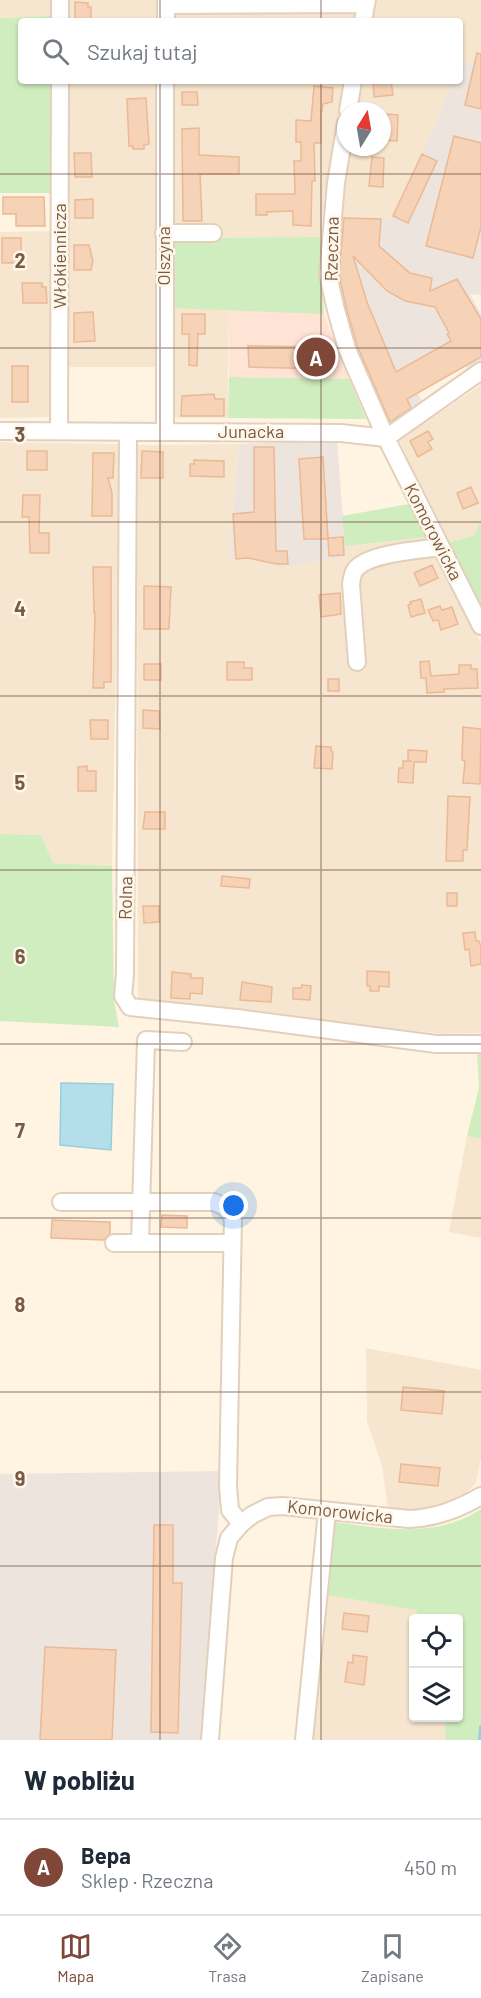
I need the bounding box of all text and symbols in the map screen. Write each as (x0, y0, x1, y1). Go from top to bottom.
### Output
search box (18, 18, 463, 84)
icon: search (39, 35, 72, 68)
text: Szukaj tutaj (87, 38, 198, 64)
north arrow (337, 102, 391, 156)
street label: Włókiennicza (48, 203, 70, 309)
street label: Rzeczna (319, 216, 343, 282)
street label: Olszyna (152, 226, 174, 286)
text: 2 (14, 248, 26, 272)
pin: A (296, 334, 336, 380)
street label: Junacka (218, 420, 284, 442)
text: 3 (15, 422, 25, 446)
street label: Komorowicka (400, 479, 468, 584)
text: 4 (14, 596, 26, 620)
text: 5 (15, 770, 26, 794)
street label: Rolna (114, 876, 136, 920)
text: 6 (15, 944, 26, 968)
text: 7 (15, 1118, 25, 1142)
your location (219, 1191, 248, 1220)
text: 8 (15, 1292, 26, 1316)
text: 9 (15, 1466, 25, 1490)
street label: Komorowicka (286, 1495, 394, 1527)
map controls (409, 1614, 463, 1722)
button: locate (409, 1614, 463, 1668)
button: layers (409, 1668, 463, 1722)
text: W pobliżu (24, 1764, 135, 1795)
text: Bepa (81, 1842, 131, 1868)
text: A (37, 1855, 50, 1879)
text: 450 m (404, 1855, 457, 1879)
text: Sklep · Rzeczna (81, 1868, 213, 1892)
tab: Mapa (57, 1930, 94, 1985)
tab: Trasa (208, 1930, 246, 1985)
tab: Zapisane (361, 1930, 424, 1985)

